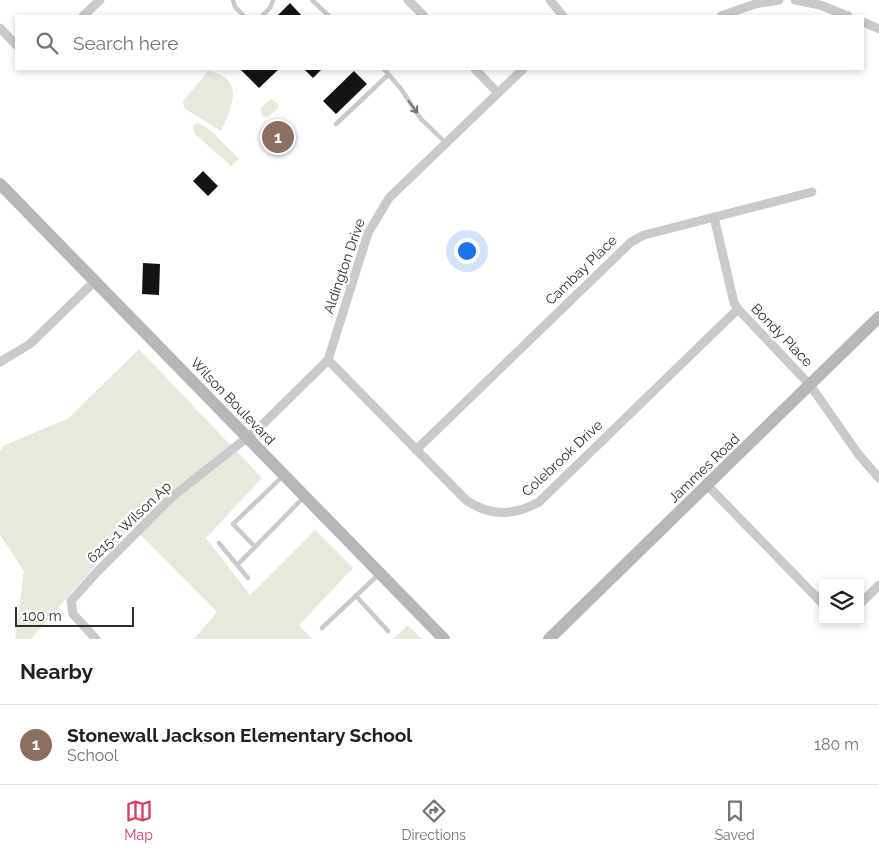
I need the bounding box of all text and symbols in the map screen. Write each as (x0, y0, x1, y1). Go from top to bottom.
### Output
search box (15, 15, 864, 70)
icon: search (33, 29, 61, 57)
text: Search here (73, 32, 179, 54)
one-way arrow (407, 101, 418, 114)
pin: 1 (262, 118, 294, 156)
street label: Aldington Drive (320, 216, 368, 316)
street label: Cambay Place (542, 232, 620, 308)
your location (454, 238, 480, 264)
street label: Bondy Place (748, 300, 816, 370)
street label: Wilson Boulevard (187, 354, 279, 448)
street label: Colebrook Drive (518, 417, 606, 499)
street label: Jammes Road (665, 430, 743, 506)
street label: 6215-1 Wilson Ap (84, 478, 174, 566)
map controls (819, 579, 864, 624)
button: layers (819, 579, 864, 624)
scale bar (15, 604, 134, 627)
text: 100 m (22, 608, 62, 624)
text: Nearby (20, 659, 93, 684)
text: Stonewall Jackson Elementary School (67, 724, 412, 746)
text: 1 (32, 735, 40, 754)
text: 180 m (814, 735, 859, 754)
text: School (67, 746, 118, 765)
tab: Map (124, 797, 153, 843)
tab: Directions (401, 797, 466, 843)
tab: Saved (715, 797, 755, 843)

